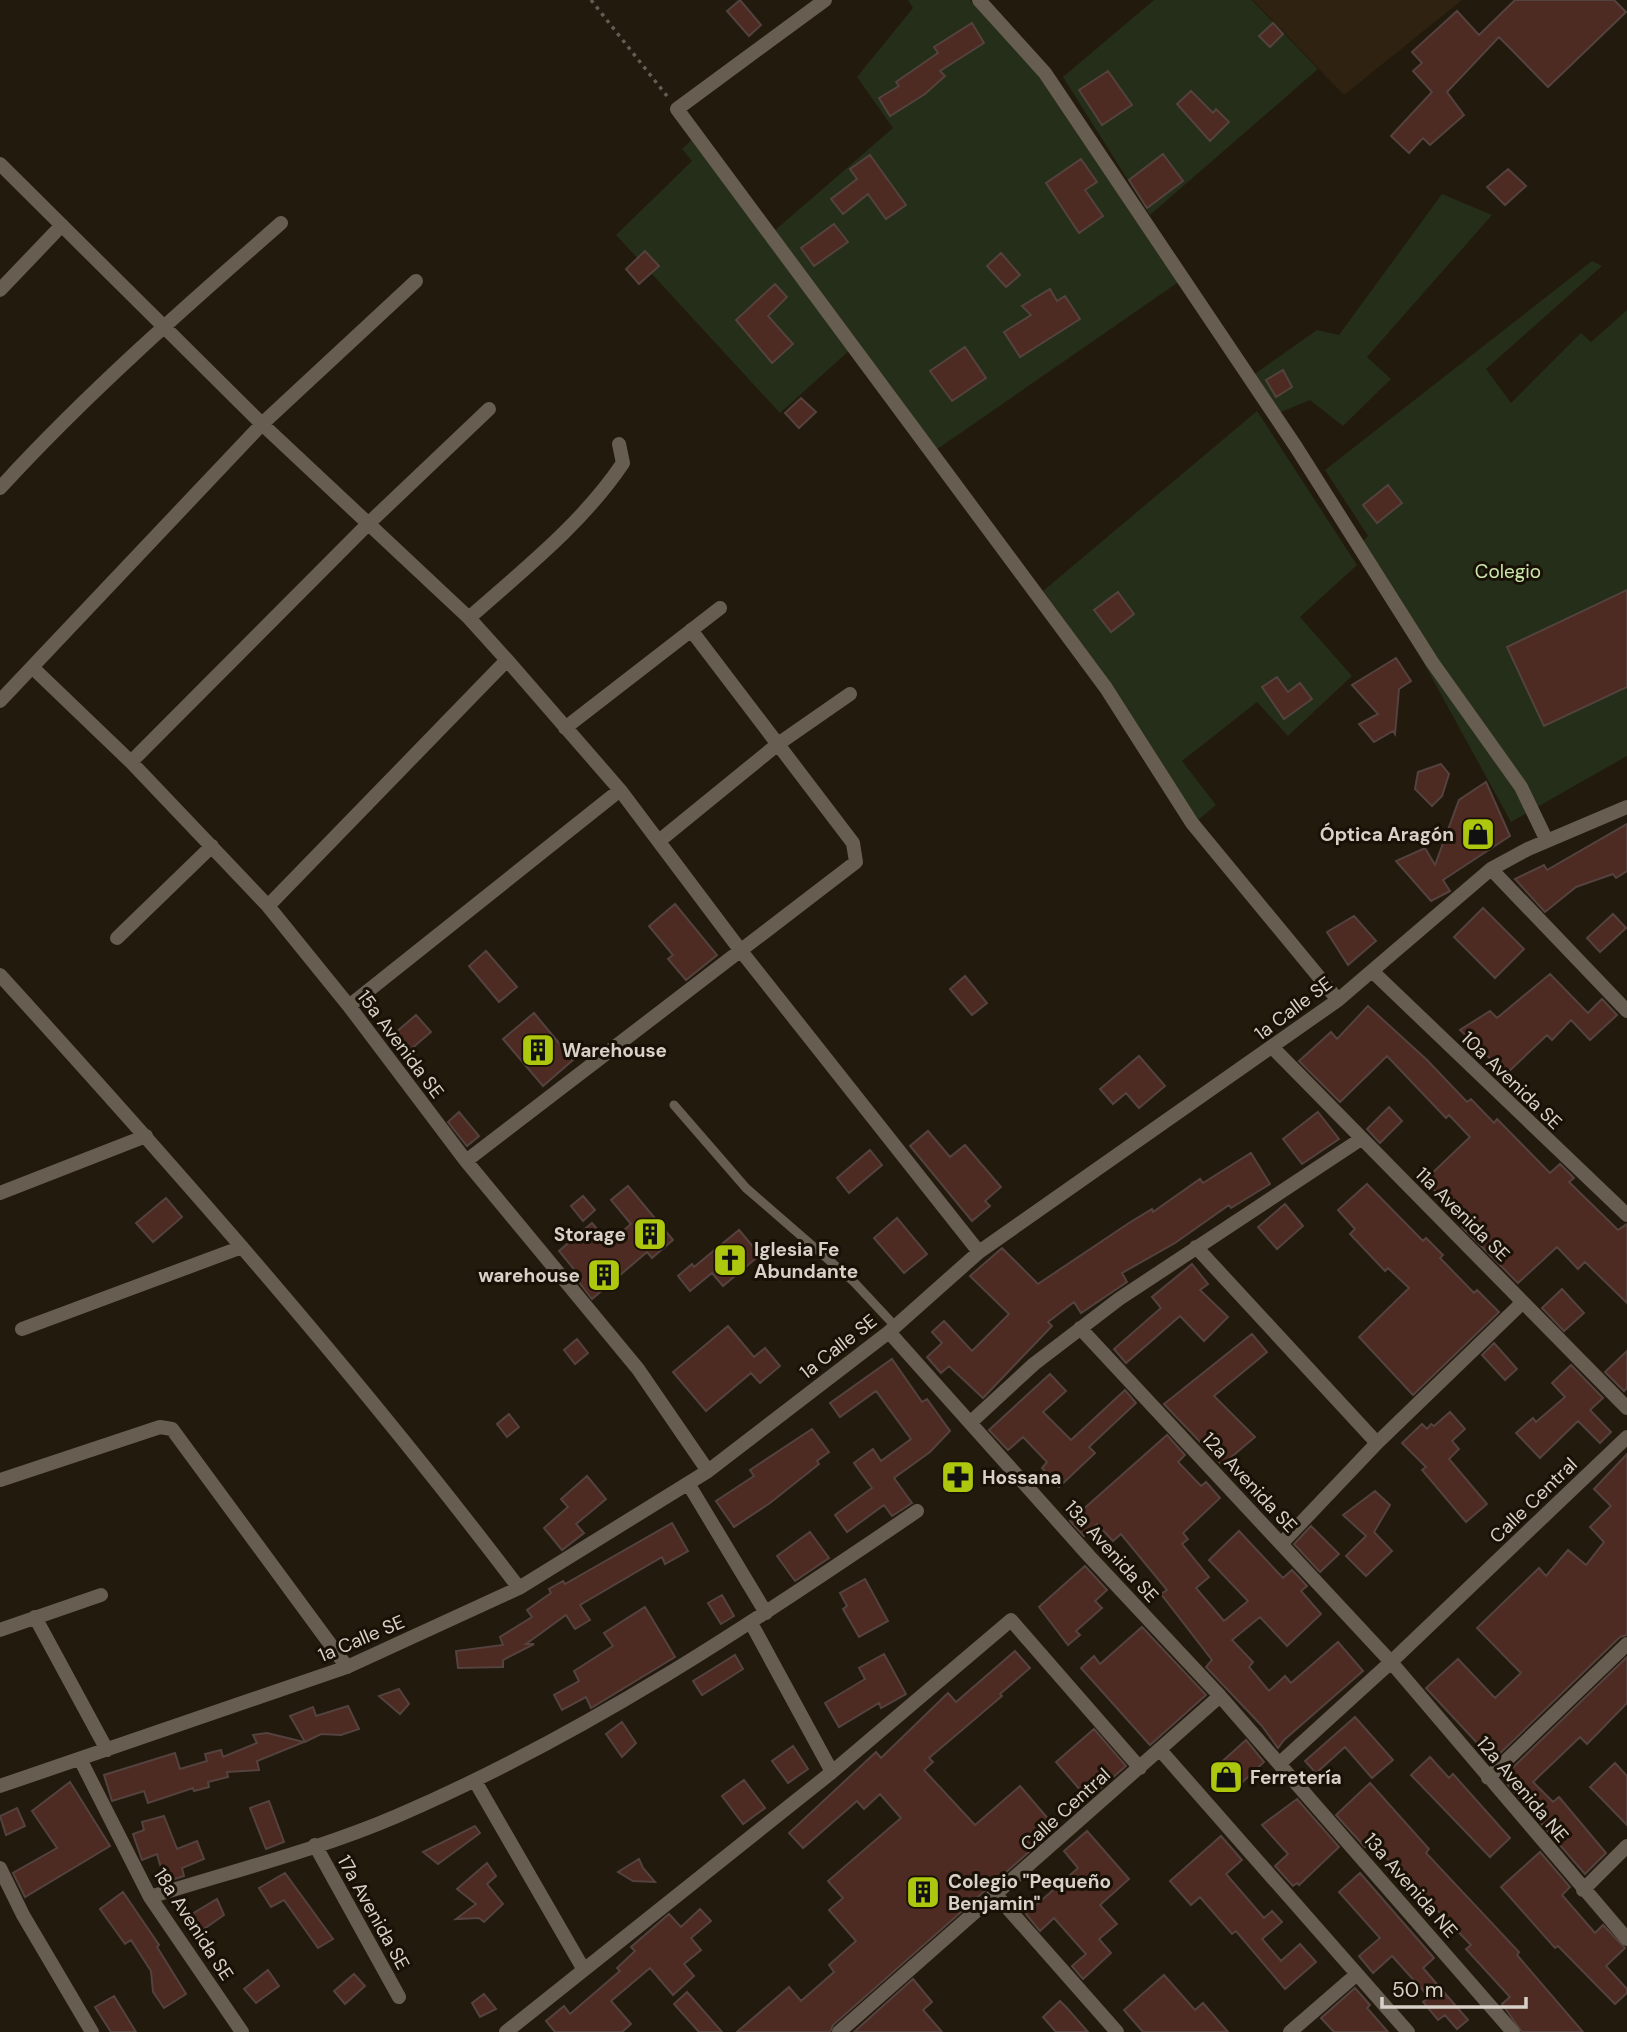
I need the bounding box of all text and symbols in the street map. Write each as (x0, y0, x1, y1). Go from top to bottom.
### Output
park label: Colegio (1475, 559, 1541, 584)
shop icon: Óptica Aragón (1459, 815, 1497, 853)
place label: Óptica Aragón (1320, 822, 1454, 847)
street label: 1a Calle SE (1249, 971, 1337, 1046)
street label: 15a Avenida SE (352, 985, 450, 1104)
street label: 10a Avenida SE (1456, 1026, 1567, 1135)
building icon: Warehouse (519, 1031, 557, 1069)
place label: Warehouse (562, 1038, 667, 1063)
street label: 11a Avenida SE (1410, 1162, 1515, 1267)
building icon: Storage (631, 1215, 669, 1253)
place label: Storage (554, 1222, 626, 1247)
place label: Iglesia Fe Abundante (754, 1237, 858, 1284)
church icon: Iglesia Fe Abundante (711, 1241, 749, 1279)
building icon: warehouse (585, 1256, 623, 1294)
place label: warehouse (478, 1263, 580, 1288)
street label: 1a Calle SE (795, 1308, 882, 1384)
street label: 12a Avenida SE (1197, 1427, 1303, 1538)
street label: Calle Central (1484, 1452, 1583, 1548)
pharmacy icon: Hossana (939, 1458, 977, 1496)
place label: Hossana (982, 1465, 1061, 1490)
street label: 13a Avenida SE (1059, 1495, 1164, 1608)
street label: 1a Calle SE (314, 1609, 408, 1668)
street label: 12a Avenida NE (1471, 1731, 1574, 1847)
shop icon: Ferretería (1207, 1758, 1245, 1796)
street label: Calle Central (1015, 1762, 1116, 1856)
place label: Ferretería (1250, 1765, 1342, 1790)
street label: 13a Avenida NE (1358, 1828, 1463, 1943)
street label: 17a Avenida SE (332, 1851, 415, 1974)
street label: 18a Avenida SE (148, 1863, 239, 1985)
place label: Colegio "Pequeño Benjamin" (948, 1869, 1111, 1916)
building icon: Colegio "Pequeño Benjamin" (904, 1873, 942, 1911)
scale bar (1382, 1966, 1526, 2010)
text: 50 m (1392, 1976, 1443, 2004)

